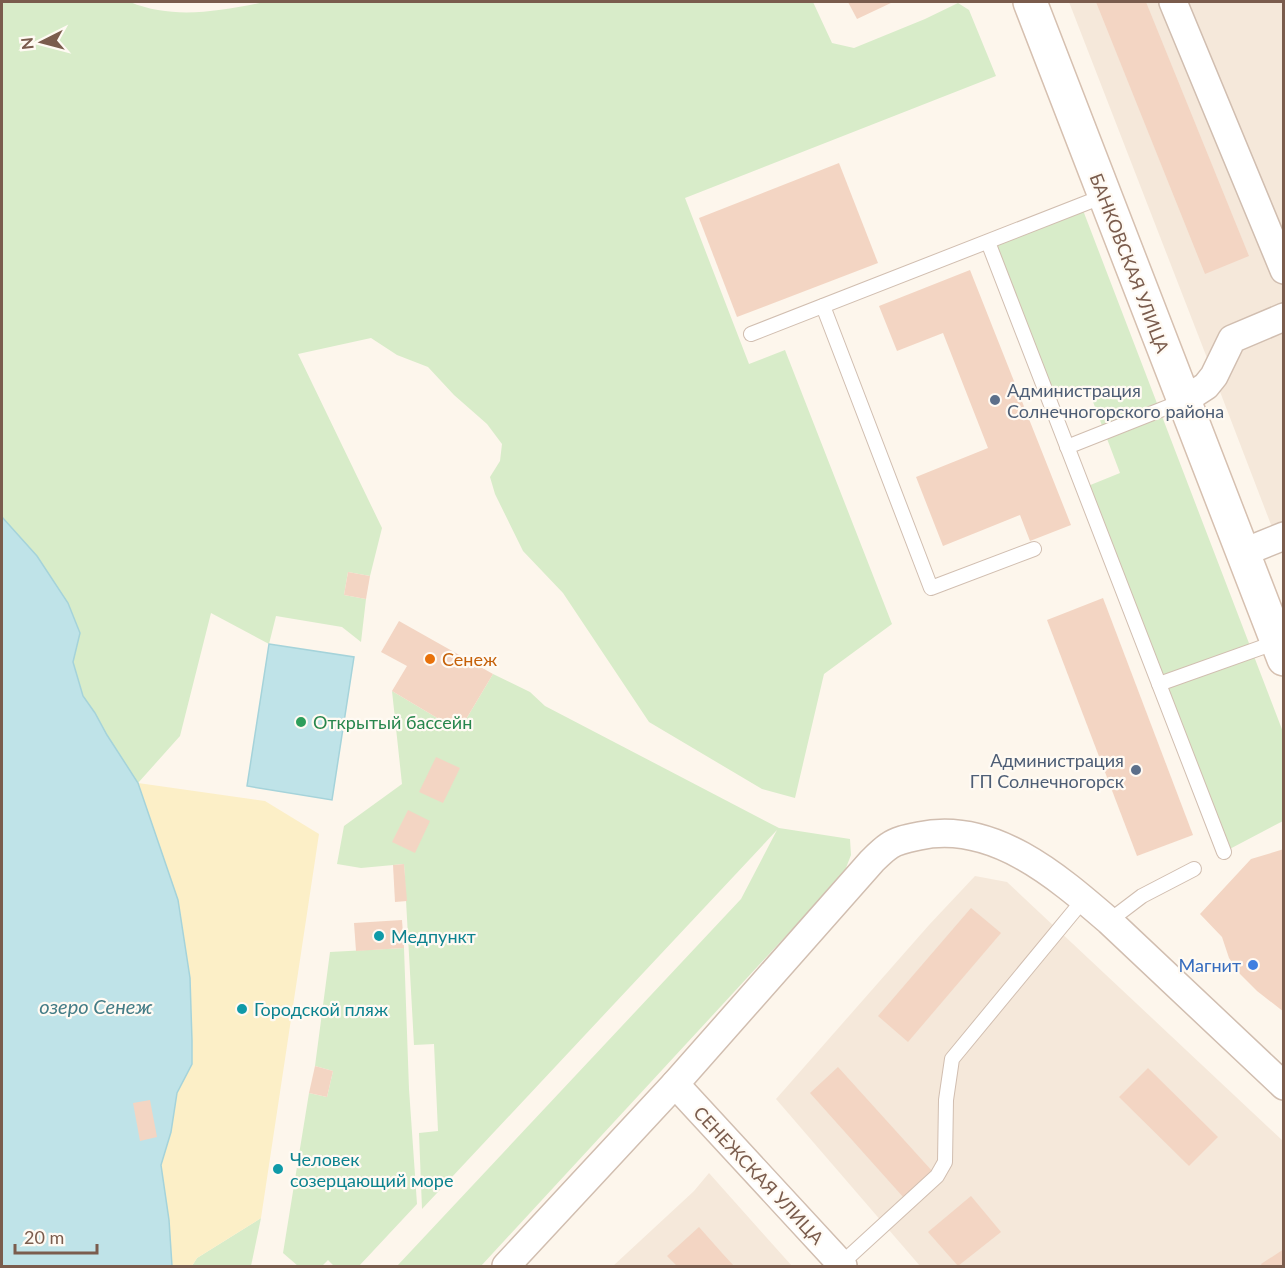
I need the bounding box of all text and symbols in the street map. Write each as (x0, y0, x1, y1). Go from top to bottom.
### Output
north arrow (12, 12, 72, 72)
text: N (16, 36, 37, 51)
street label: БАНКОВСКАЯ УЛИЦА (1086, 170, 1175, 357)
place label: Администрация Солнечногорского района (1007, 379, 1224, 422)
marker: Администрация Солнечногорского района (988, 393, 1002, 407)
place label: Сенеж (442, 648, 497, 670)
marker: Сенеж (423, 652, 437, 666)
place label: Открытый бассейн (313, 711, 472, 733)
marker: Открытый бассейн (294, 715, 308, 729)
place label: Администрация ГП Солнечногорск (970, 749, 1125, 792)
marker: Администрация ГП Солнечногорск (1129, 763, 1143, 777)
place label: Медпункт (391, 925, 476, 947)
marker: Медпункт (372, 929, 386, 943)
place label: Магнит (1179, 954, 1241, 976)
marker: Магнит (1246, 958, 1260, 972)
water label: озеро Сенеж (39, 994, 153, 1018)
place label: Городской пляж (254, 998, 388, 1020)
marker: Городской пляж (235, 1002, 249, 1016)
street label: СЕНЕЖСКАЯ УЛИЦА (689, 1101, 829, 1249)
place label: Человек созерцающий море (290, 1148, 453, 1191)
marker: Человек созерцающий море (271, 1162, 285, 1176)
scale bar (15, 1217, 98, 1255)
text: 20 m (24, 1226, 64, 1248)

